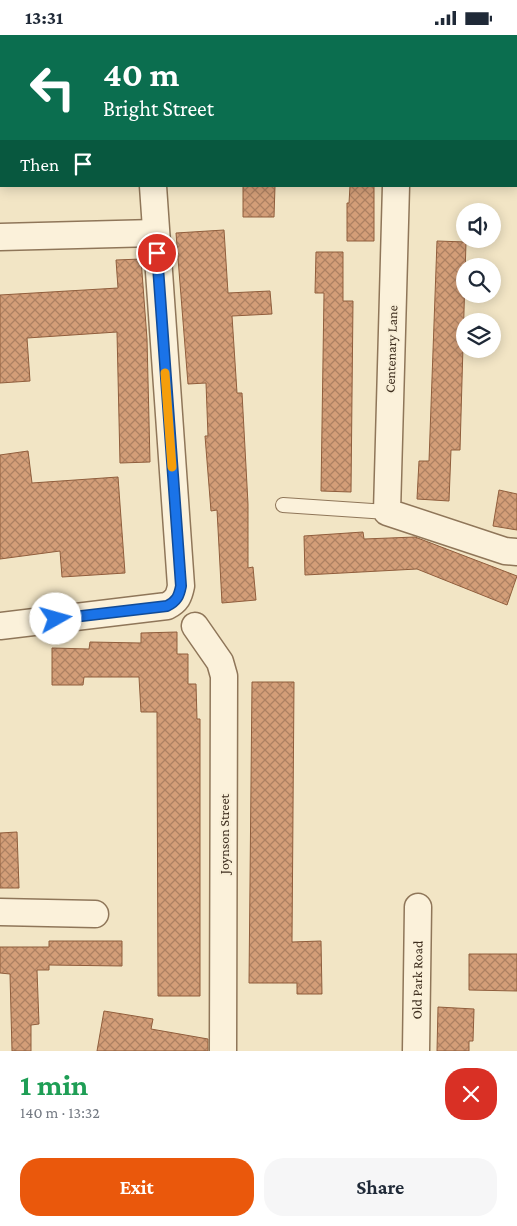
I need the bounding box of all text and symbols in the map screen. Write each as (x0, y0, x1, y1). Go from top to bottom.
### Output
text: 13:31 (25, 7, 63, 28)
icon: left (20, 55, 85, 120)
text: 40 m (103, 55, 180, 94)
text: Bright Street (103, 96, 214, 121)
icon: arrive (69, 150, 97, 178)
text: Then (20, 154, 59, 175)
map controls (456, 203, 501, 358)
button: sound (456, 203, 501, 248)
pin (136, 232, 178, 274)
icon: arrive (143, 239, 171, 267)
button: search (456, 258, 501, 303)
street label: Centenary Lane (381, 305, 401, 393)
button: layers (456, 313, 501, 358)
position arrow (29, 592, 81, 644)
street label: Joynson Street (216, 793, 232, 876)
street label: Old Park Road (408, 940, 426, 1020)
text: 1 min (20, 1068, 88, 1101)
button: close (445, 1068, 497, 1120)
text: 140 m · 13:32 (20, 1104, 100, 1121)
button: Exit (20, 1158, 254, 1216)
button: Share (264, 1158, 497, 1216)

